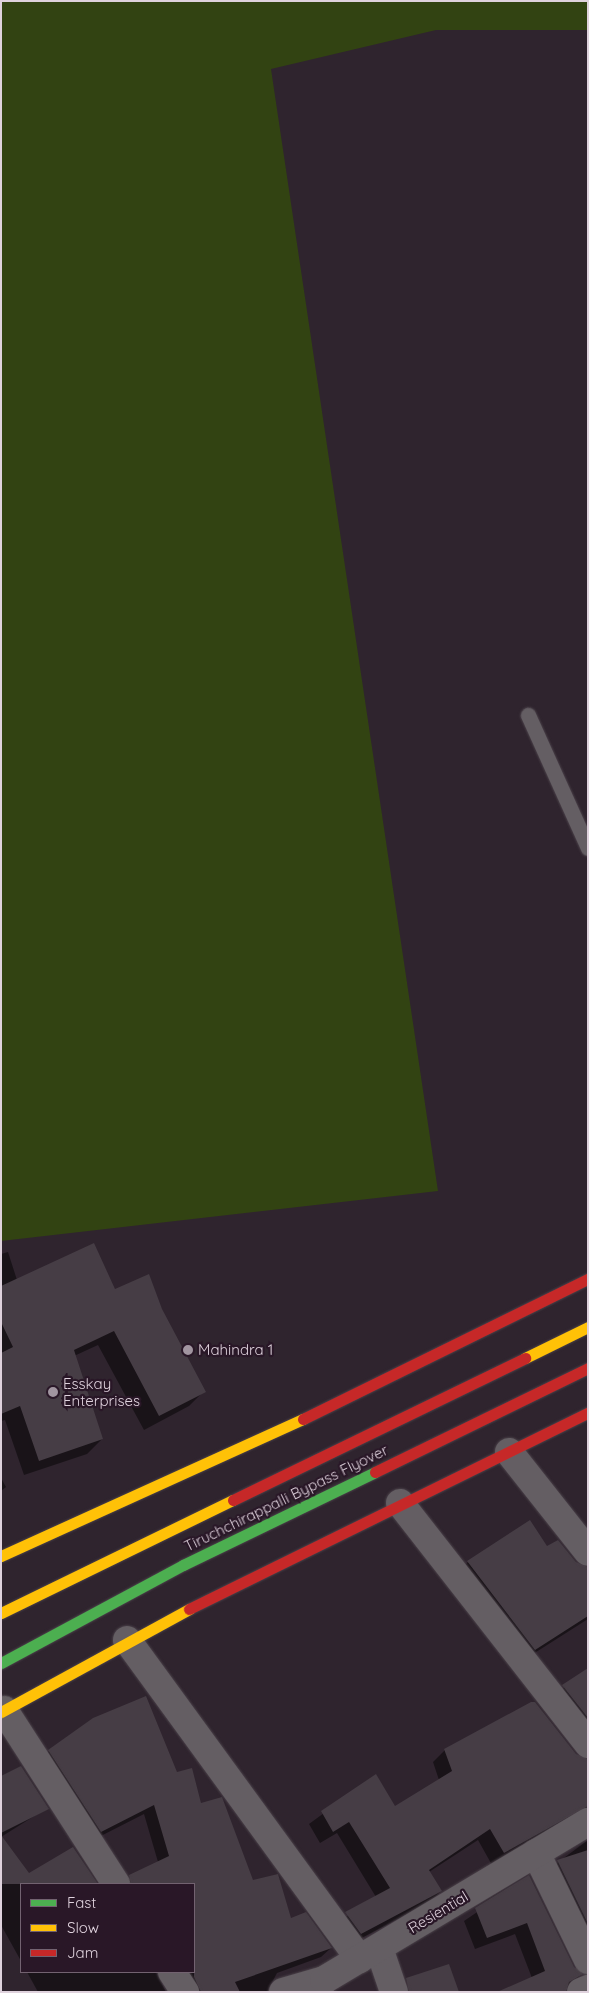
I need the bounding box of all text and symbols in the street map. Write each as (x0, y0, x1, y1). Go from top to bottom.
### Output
place label: Mahindra 1 (198, 1341, 273, 1359)
marker: Mahindra 1 (182, 1344, 194, 1356)
place label: Esskay Enterprises (63, 1374, 140, 1409)
marker: Esskay Enterprises (47, 1386, 59, 1398)
street label: Tiruchchirappalli Bypass Flyover (181, 1441, 391, 1555)
legend (20, 1883, 195, 1973)
street label: Resiential (405, 1887, 471, 1937)
text: Fast (67, 1893, 96, 1912)
text: Slow (67, 1918, 99, 1937)
text: Jam (67, 1943, 98, 1962)

